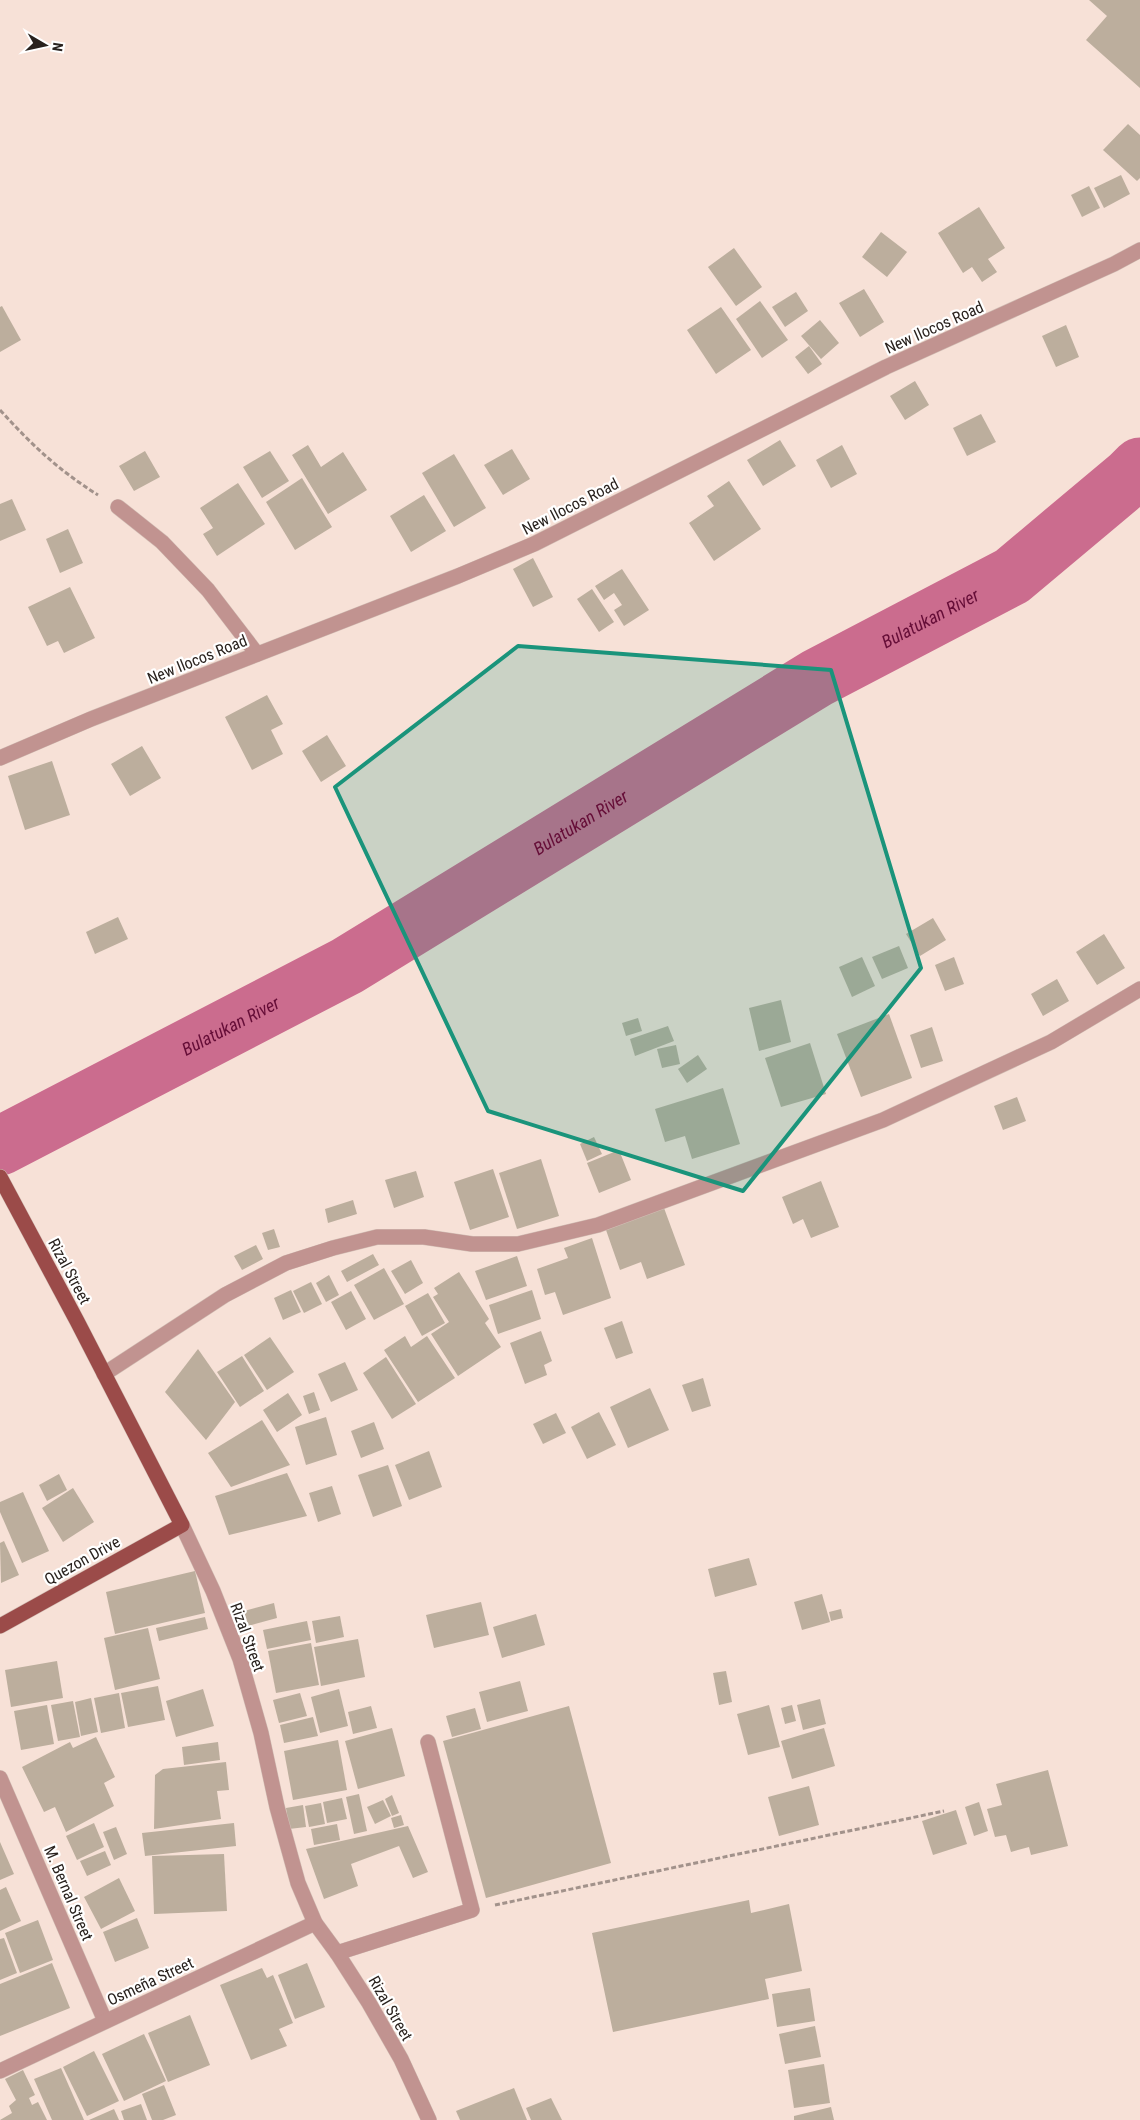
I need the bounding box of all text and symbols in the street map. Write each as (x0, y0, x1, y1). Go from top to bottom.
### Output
north arrow (20, 20, 70, 70)
text: N (49, 42, 66, 53)
street label: New Ilocos Road (882, 297, 986, 358)
street label: New Ilocos Road (519, 474, 622, 539)
water label: Bulatukan River (878, 584, 983, 652)
street label: New Ilocos Road (145, 631, 250, 688)
water label: Bulatukan River (529, 785, 632, 859)
water label: Bulatukan River (178, 992, 283, 1060)
street label: Rizal Street (44, 1235, 95, 1308)
street label: Quezon Drive (41, 1532, 123, 1589)
street label: Rizal Street (226, 1600, 269, 1674)
street label: M. Bernal Street (40, 1843, 97, 1944)
street label: Osmeña Street (104, 1953, 197, 2010)
street label: Rizal Street (364, 1972, 417, 2044)

